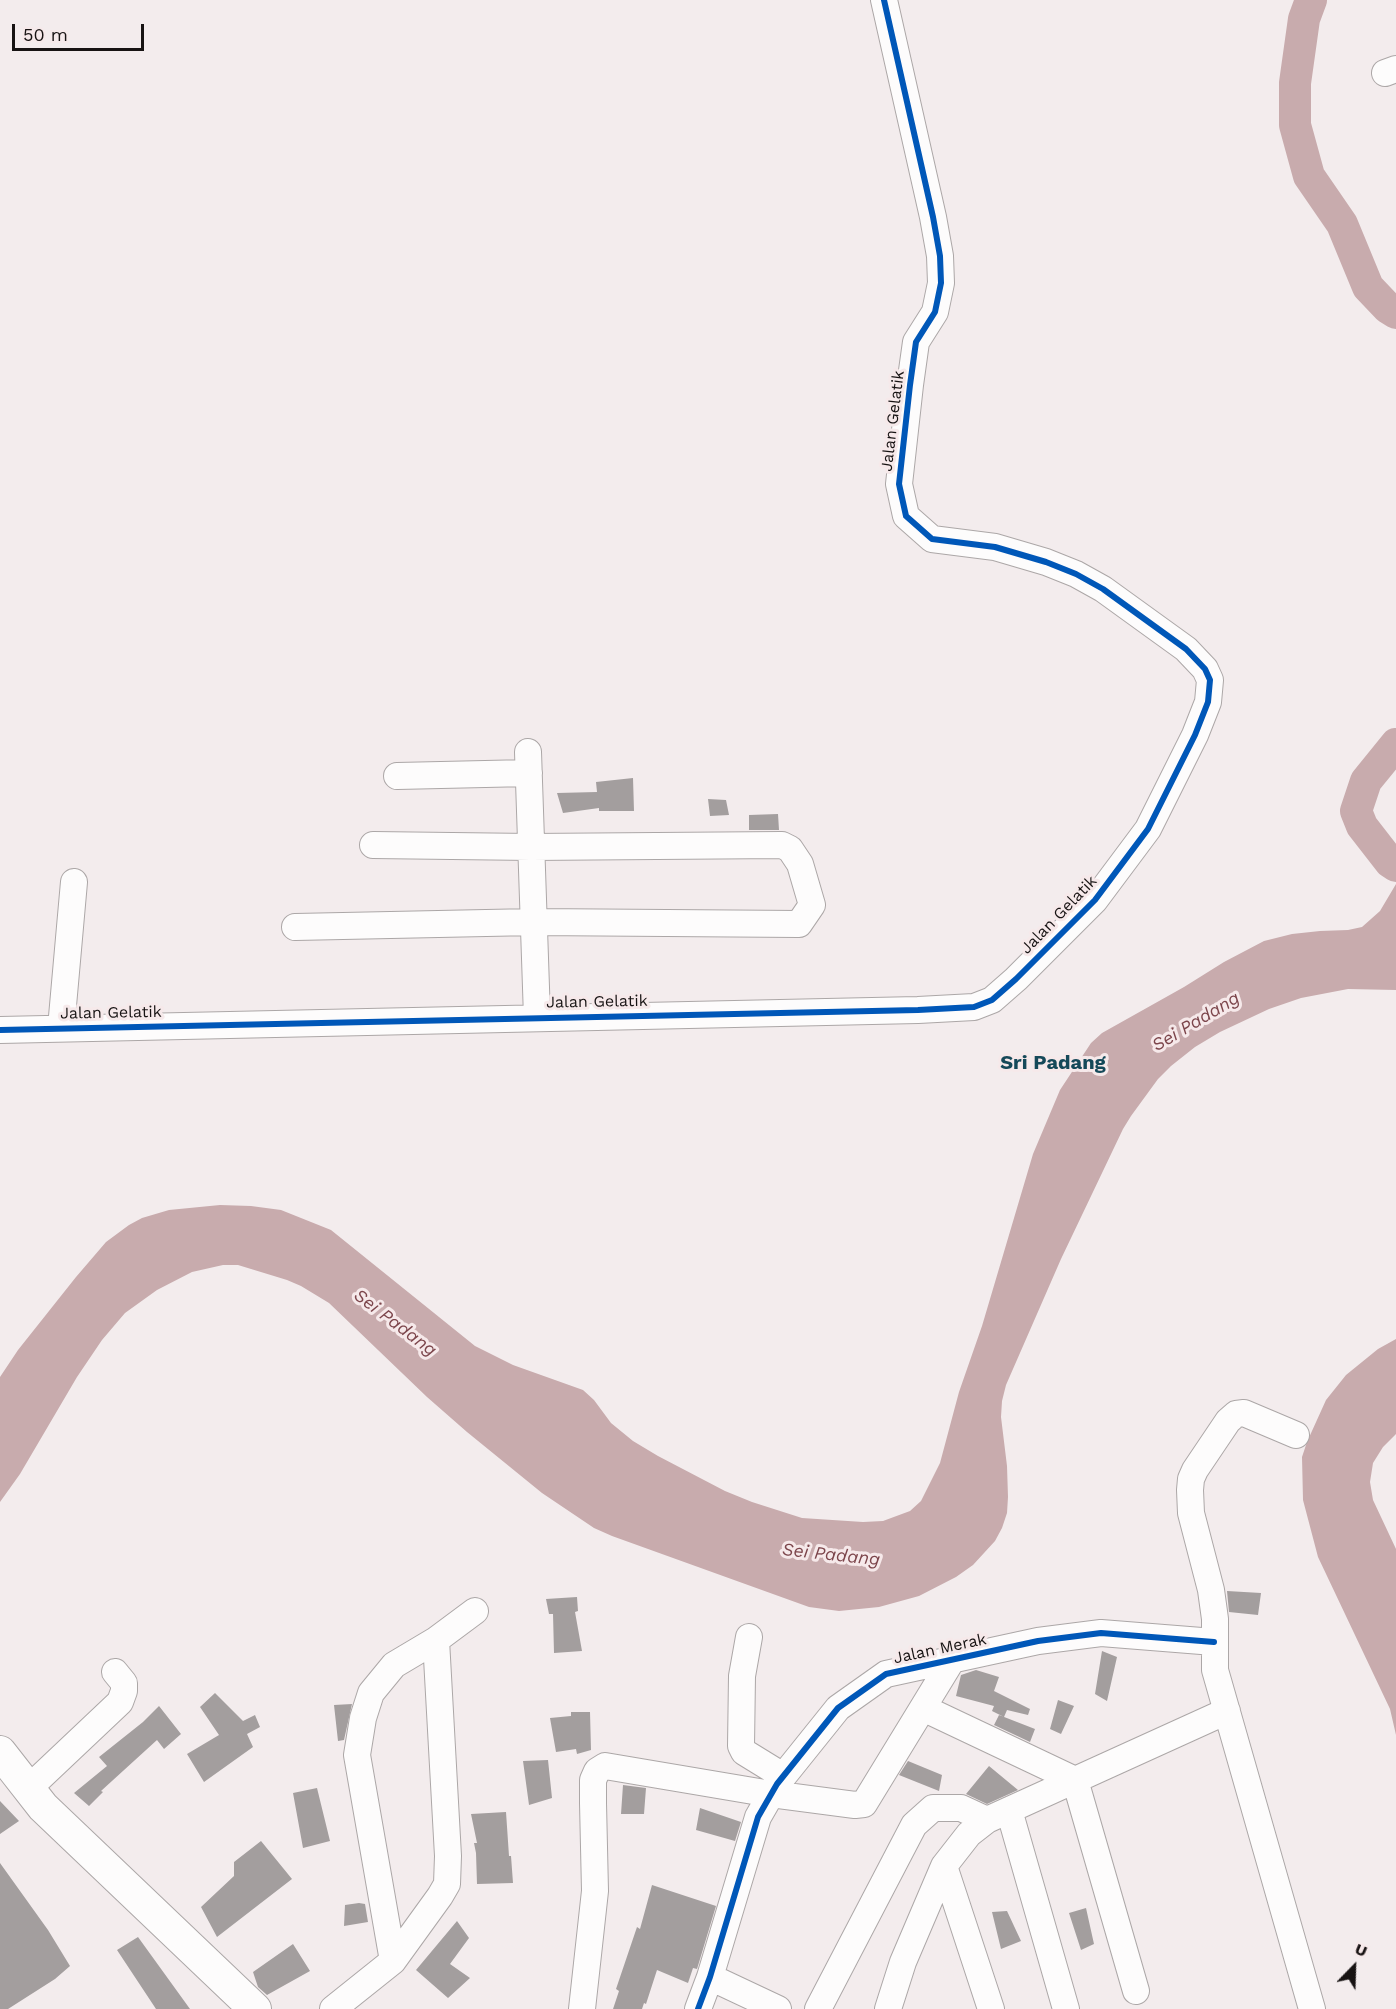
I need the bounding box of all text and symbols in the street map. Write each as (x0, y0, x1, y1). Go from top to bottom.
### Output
scale bar (15, 12, 147, 50)
text: 50 m (23, 24, 68, 45)
street label: Jalan Gelatik (877, 369, 909, 473)
street label: Jalan Gelatik (1017, 872, 1101, 958)
water label: Sei Padang (1148, 987, 1244, 1057)
street label: Jalan Gelatik (546, 992, 648, 1012)
street label: Jalan Gelatik (60, 1003, 162, 1023)
district label: Sri Padang (1000, 1051, 1106, 1075)
water label: Sei Padang (349, 1285, 441, 1361)
water label: Sei Padang (781, 1539, 881, 1571)
street label: Jalan Merak (892, 1630, 988, 1668)
north arrow (1324, 1937, 1384, 1997)
text: U (1352, 1939, 1370, 1961)

